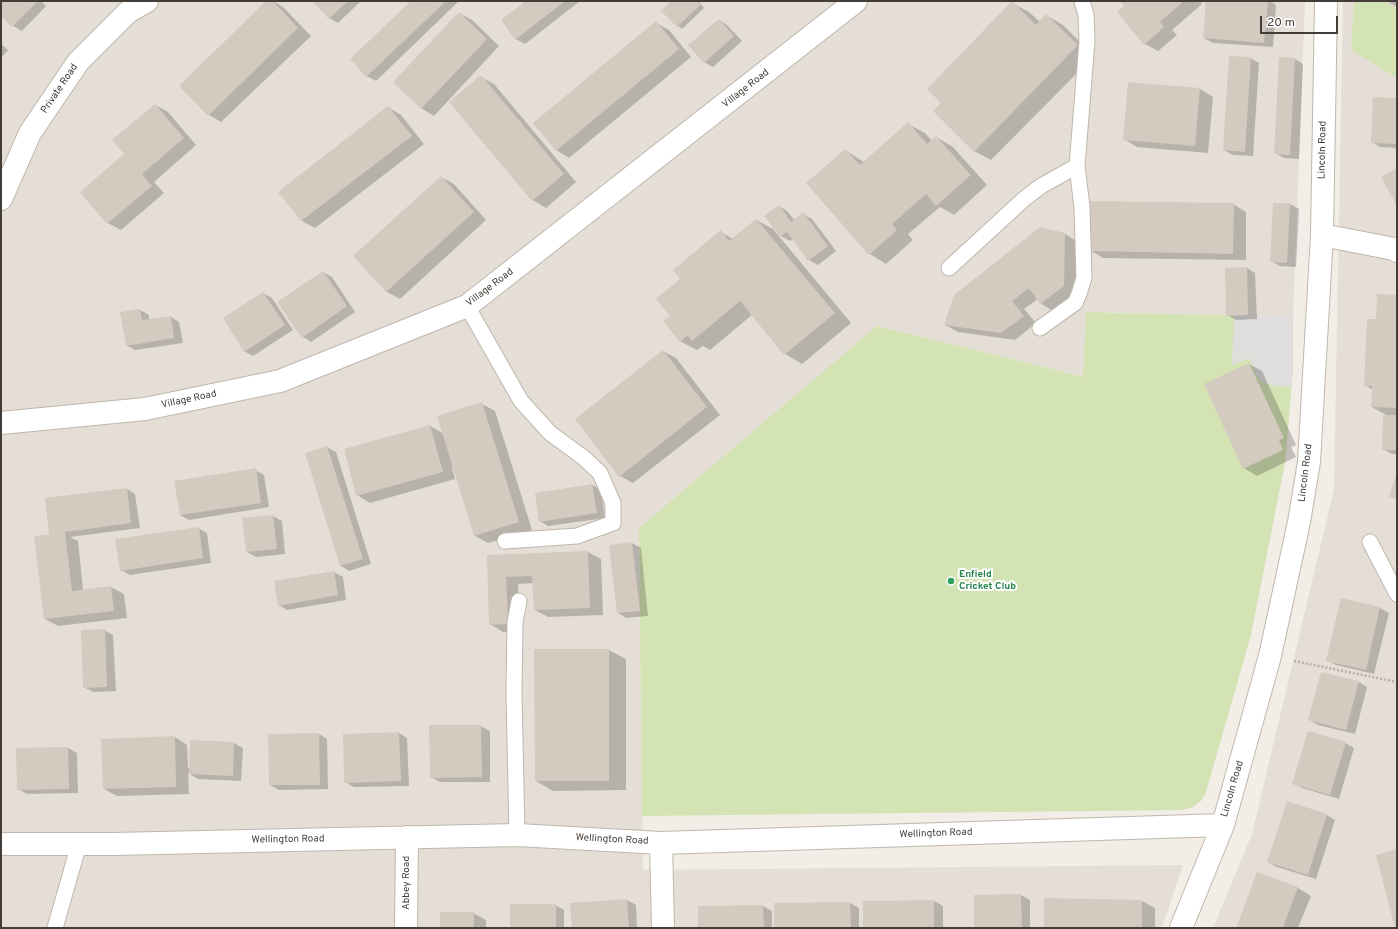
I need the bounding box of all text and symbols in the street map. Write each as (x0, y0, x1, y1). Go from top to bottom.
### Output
scale bar (1262, 8, 1340, 34)
text: 20 m (1267, 15, 1295, 31)
street label: Private Road (39, 62, 81, 116)
street label: Village Road (720, 67, 772, 111)
street label: Lincoln Road (1316, 121, 1330, 179)
street label: Village Road (464, 266, 516, 310)
street label: Village Road (160, 388, 218, 412)
street label: Lincoln Road (1296, 443, 1316, 503)
place label: Enfield Cricket Club (959, 569, 1016, 592)
marker: Enfield Cricket Club (946, 576, 956, 586)
street label: Lincoln Road (1219, 759, 1247, 819)
street label: Wellington Road (899, 827, 973, 841)
street label: Wellington Road (575, 832, 649, 848)
street label: Wellington Road (251, 833, 325, 847)
street label: Abbey Road (401, 856, 413, 910)

